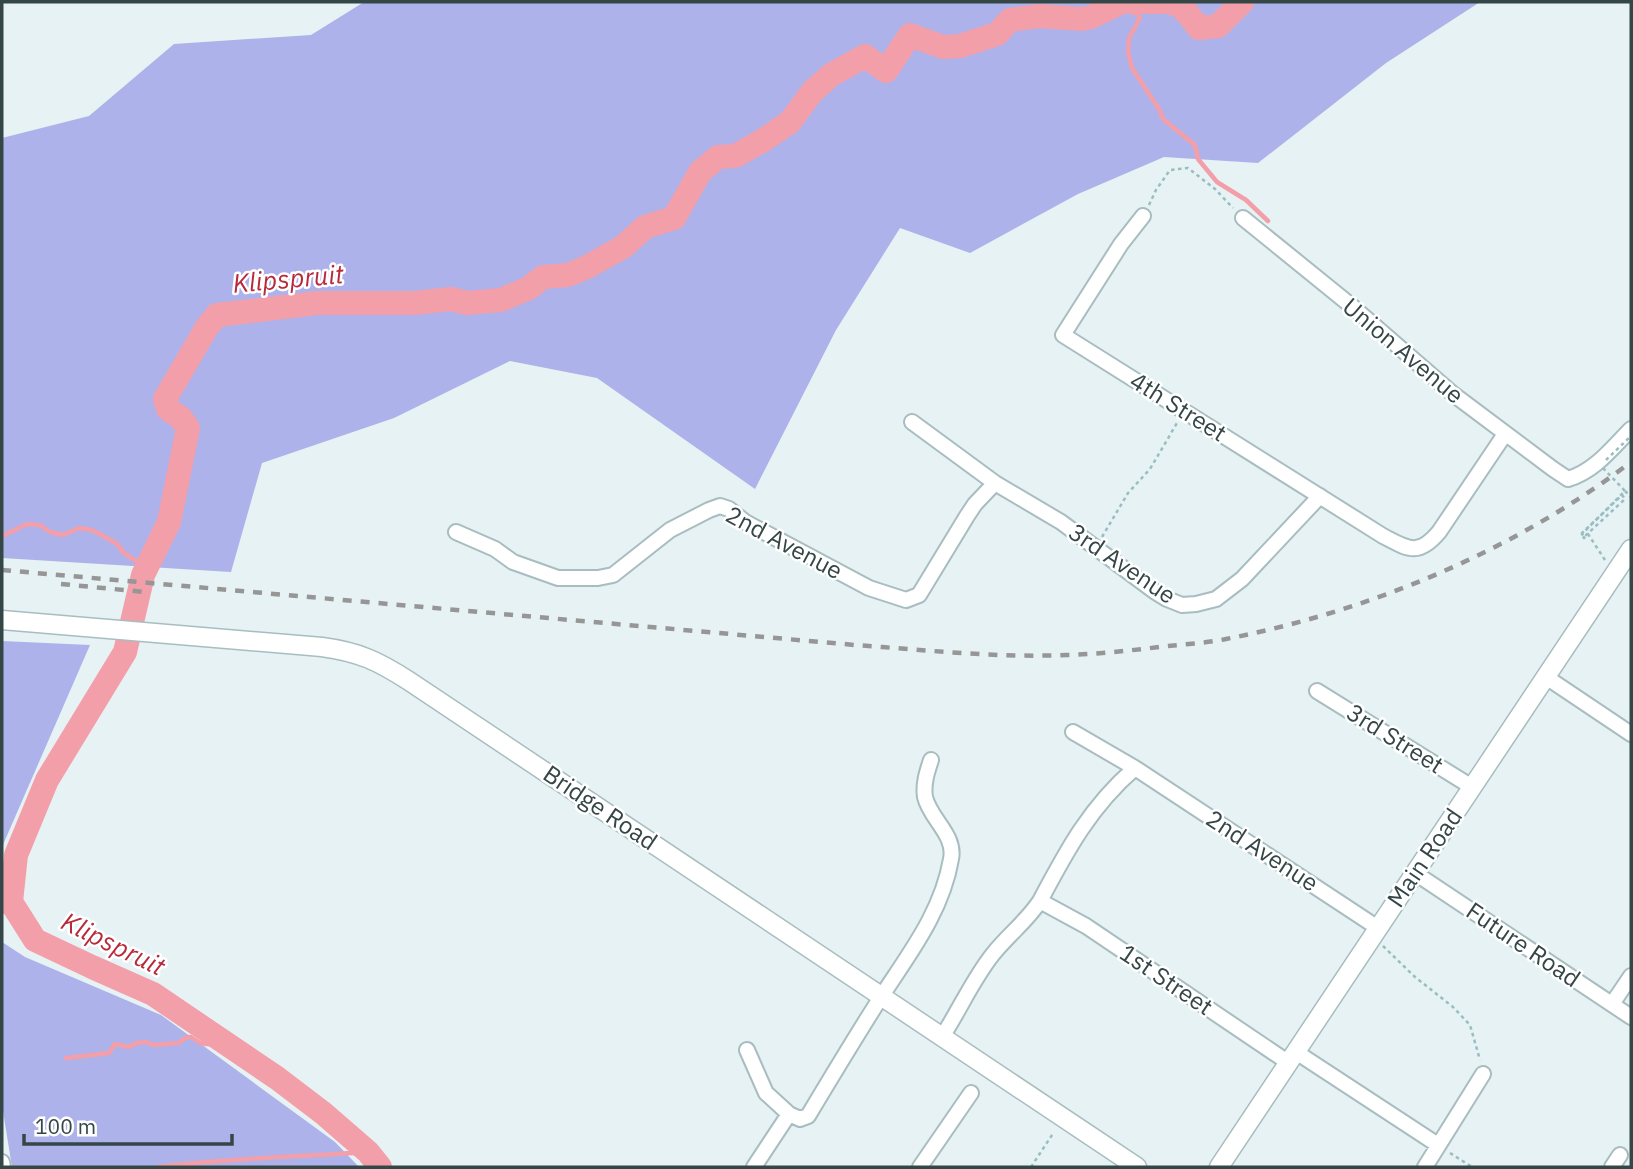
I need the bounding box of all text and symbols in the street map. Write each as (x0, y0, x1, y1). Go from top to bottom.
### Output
water label: Klipspruit (231, 256, 345, 300)
street label: Union Avenue (1336, 290, 1471, 410)
street label: 4th Street (1124, 364, 1233, 448)
street label: 2nd Avenue (721, 498, 848, 586)
street label: 3rd Avenue (1063, 516, 1182, 611)
street label: 3rd Street (1341, 696, 1450, 780)
street label: Bridge Road (537, 757, 664, 857)
street label: 2nd Avenue (1200, 802, 1325, 898)
street label: Main Road (1379, 802, 1469, 913)
street label: Future Road (1460, 894, 1587, 994)
water label: Klipspruit (56, 903, 171, 983)
street label: 1st Street (1114, 936, 1219, 1022)
scale bar (24, 1102, 233, 1146)
text: 100 m (35, 1112, 96, 1140)

